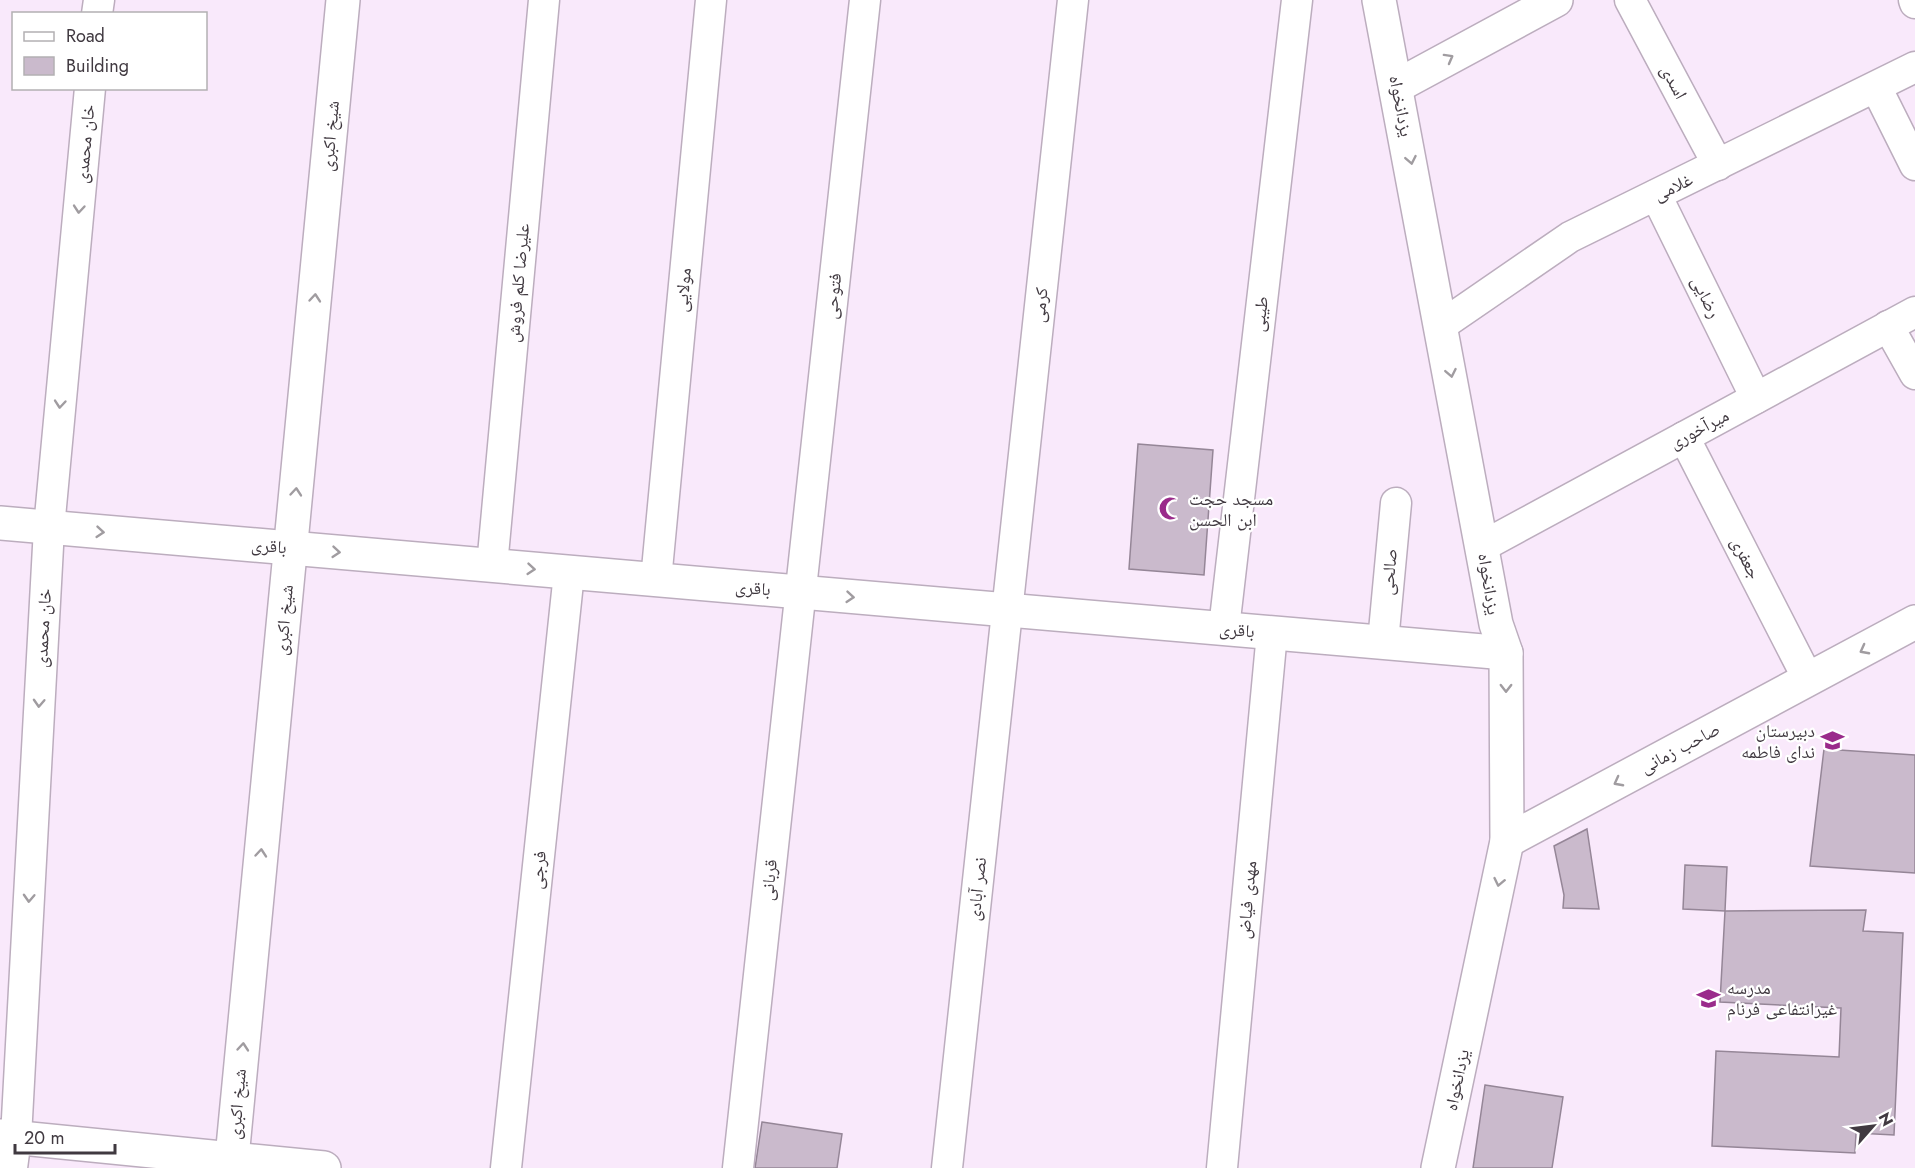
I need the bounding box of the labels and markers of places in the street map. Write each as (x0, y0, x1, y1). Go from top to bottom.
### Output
place label: مسجد حجت ابن الحسن (1189, 486, 1273, 533)
mosque icon: مسجد حجت ابن الحسن (1158, 496, 1184, 522)
place label: دبیرستان ندای فاطمه (1741, 718, 1815, 765)
school or university icon: دبیرستان ندای فاطمه (1820, 728, 1846, 754)
place label: مدرسه غیرانتفاعی فرنام (1727, 975, 1837, 1022)
school or university icon: مدرسه غیرانتفاعی فرنام (1696, 985, 1722, 1011)

